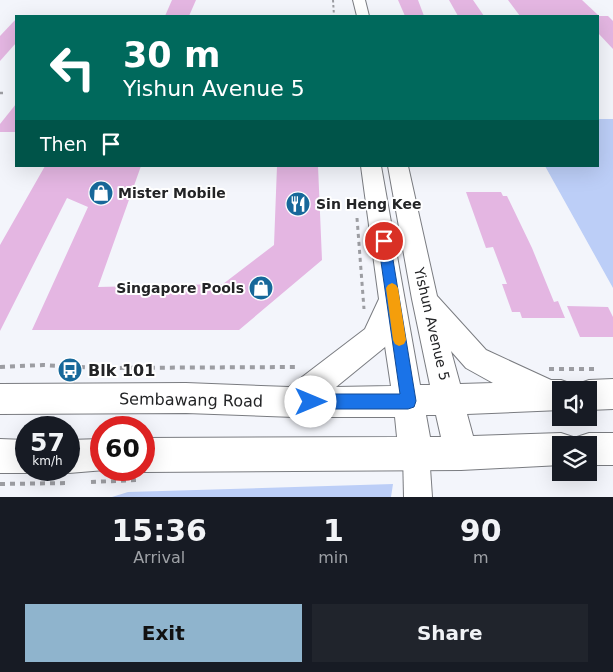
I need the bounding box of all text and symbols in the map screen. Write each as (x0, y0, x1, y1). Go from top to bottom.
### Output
icon: left (40, 35, 105, 100)
text: 30 m (123, 35, 220, 75)
text: Yishun Avenue 5 (123, 76, 305, 101)
icon: arrive (97, 130, 125, 158)
text: Then (40, 133, 87, 155)
shop icon: Mister Mobile (88, 180, 114, 206)
place label: Mister Mobile (118, 185, 226, 201)
restaurant icon: Sin Heng Kee (285, 191, 311, 217)
place label: Sin Heng Kee (316, 196, 421, 212)
pin (363, 220, 405, 262)
icon: arrive (370, 227, 398, 255)
street label: Yishun Avenue 5 (411, 265, 453, 382)
shop icon: Singapore Pools (248, 275, 274, 301)
place label: Singapore Pools (116, 280, 244, 296)
bus stop icon: Blk 101 (57, 357, 83, 383)
place label: Blk 101 (88, 361, 155, 380)
position arrow (284, 375, 336, 427)
map controls (552, 381, 597, 481)
button: sound (552, 381, 597, 426)
street label: Sembawang Road (119, 389, 263, 411)
speed limit sign: 60 (90, 416, 155, 481)
text: 57 (30, 428, 65, 457)
button: layers (552, 436, 597, 481)
text: km/h (32, 454, 63, 468)
text: 15:36 (111, 513, 207, 548)
text: 1 (323, 513, 344, 548)
text: 90 (460, 513, 502, 548)
text: Arrival (133, 548, 185, 567)
text: min (318, 548, 348, 567)
text: m (473, 548, 489, 567)
button: Exit (25, 604, 302, 662)
button: Share (312, 604, 588, 662)

